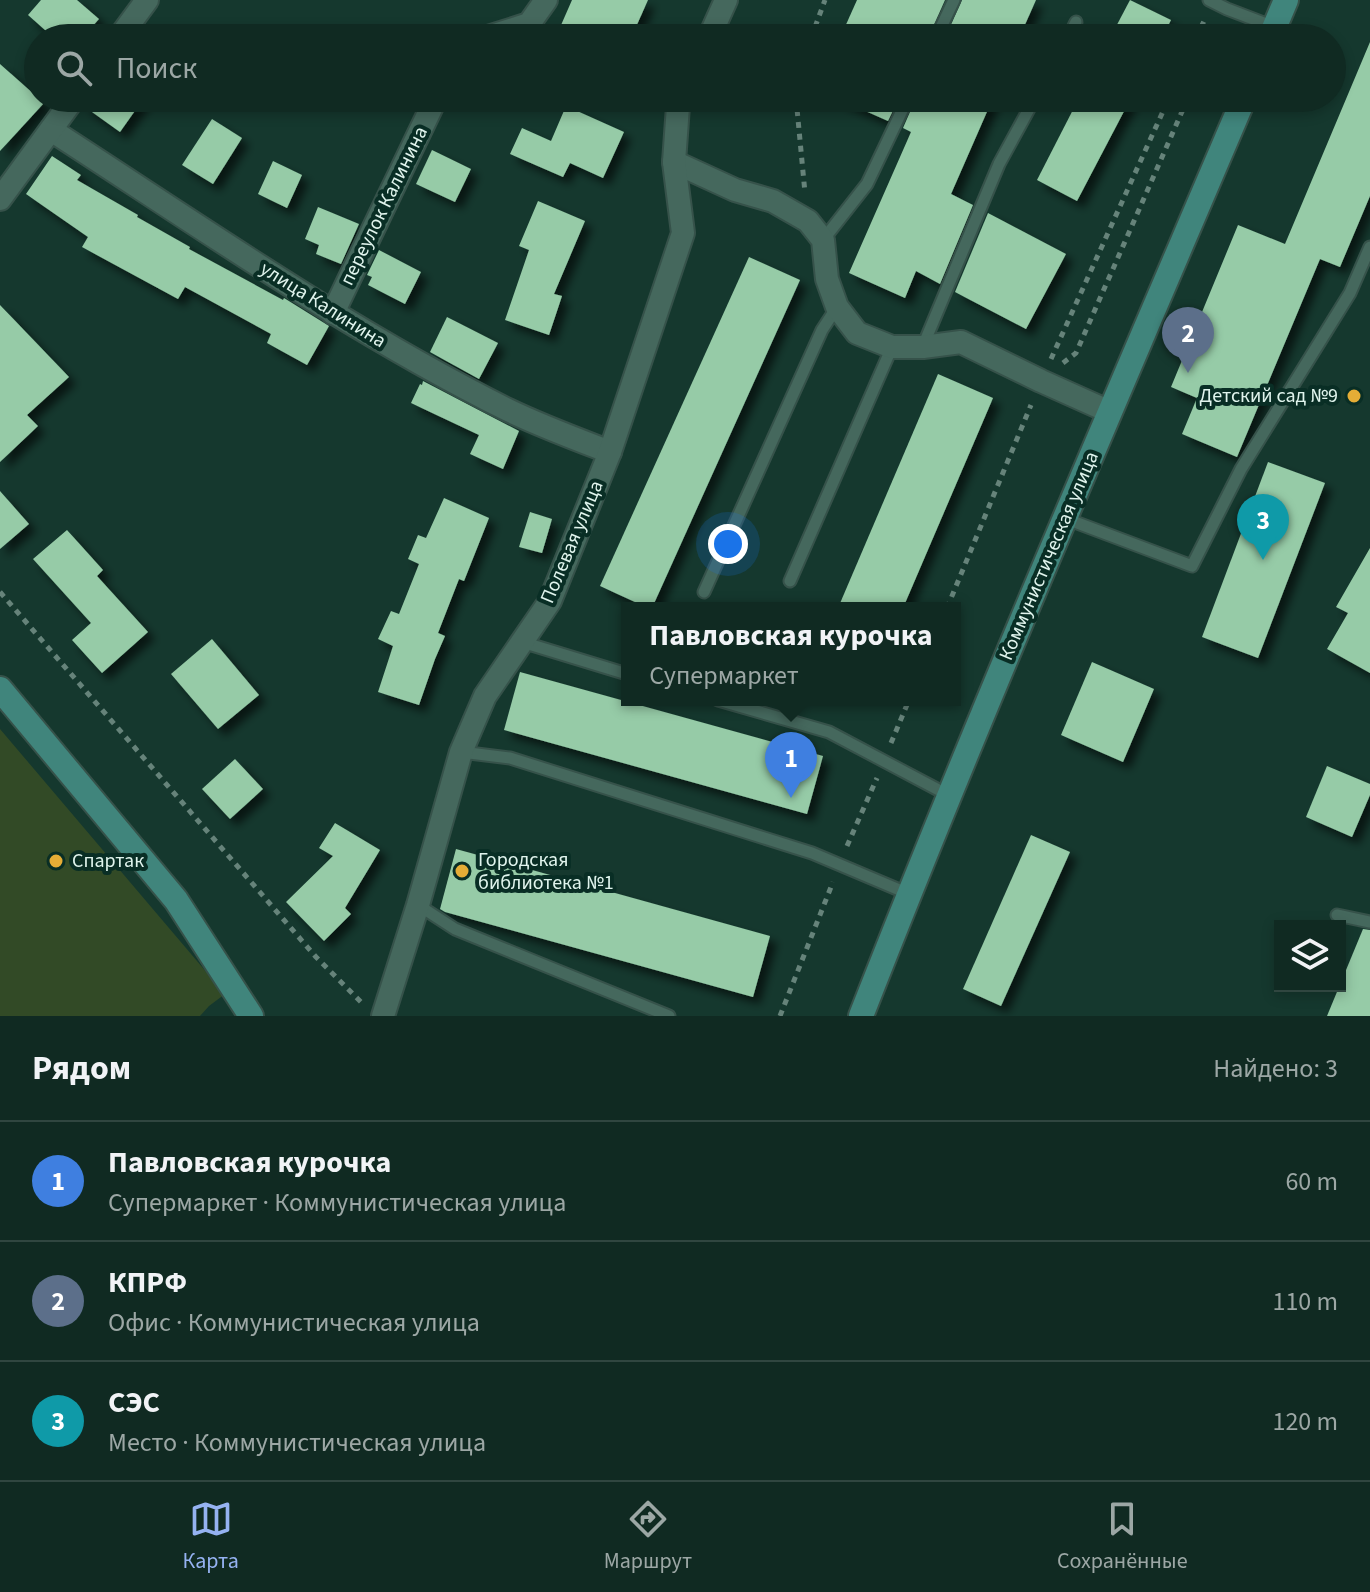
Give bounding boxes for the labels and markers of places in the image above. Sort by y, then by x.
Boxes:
pin: 2 [1162,307,1214,373]
place label: Детский сад №9 [1199,382,1338,410]
marker: Детский сад №9 [1345,387,1363,405]
pin: 3 [1237,494,1289,560]
pin: 1 [765,732,817,798]
place label: Городская библиотека №1 [478,846,614,897]
place label: Спартак [72,847,144,875]
marker: Спартак [47,852,65,870]
marker: Городская библиотека №1 [453,862,471,880]

